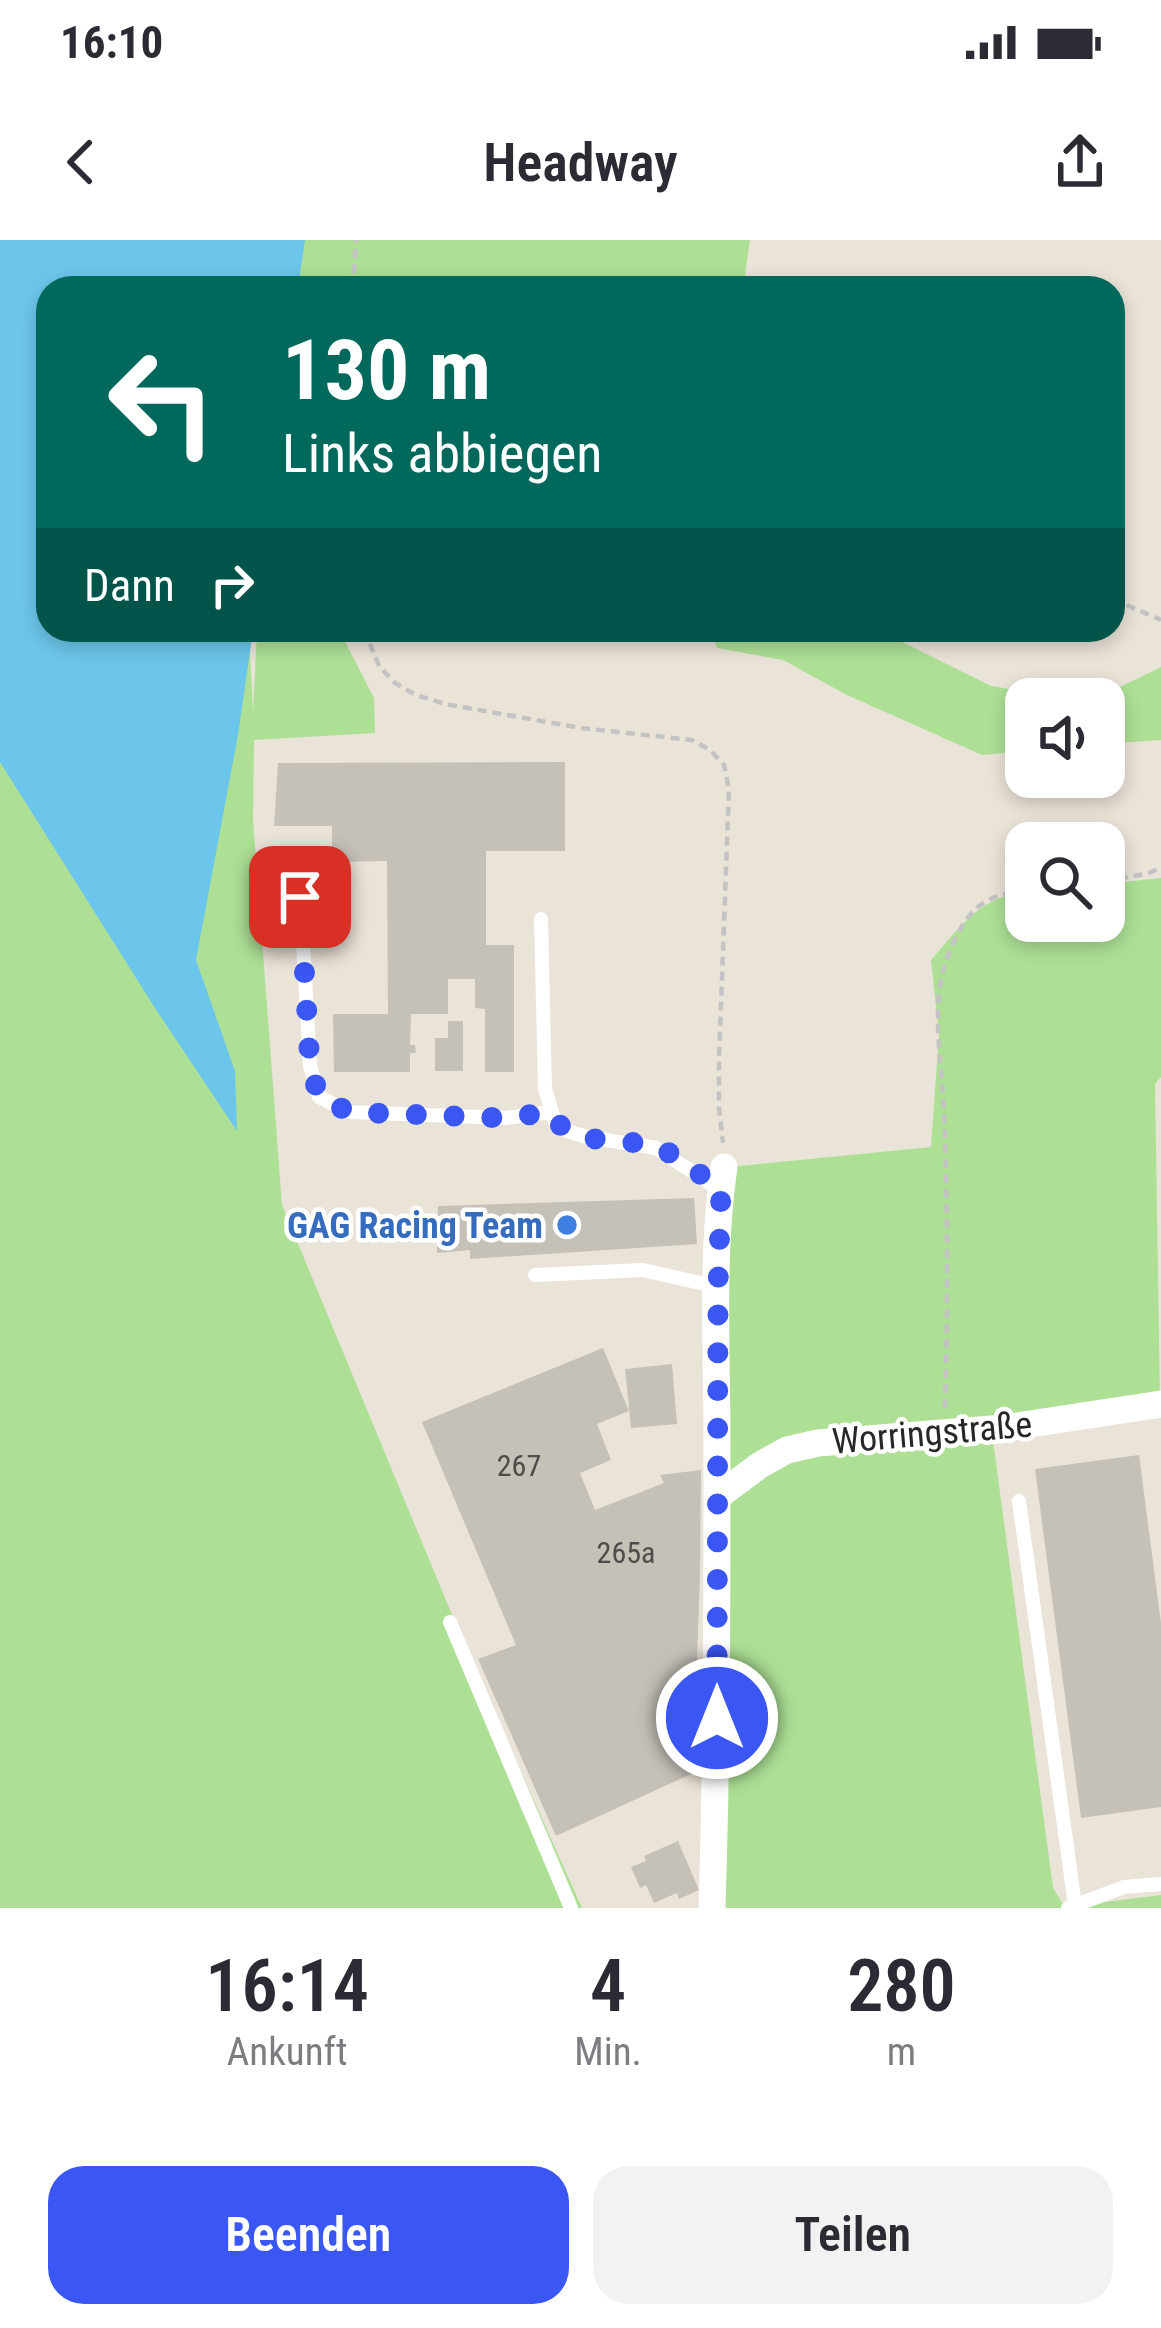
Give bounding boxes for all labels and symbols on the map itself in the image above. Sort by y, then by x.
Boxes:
pin [249,846,351,948]
place label: GAG Racing Team [287,1205,543,1247]
marker: GAG Racing Team [554,1212,580,1238]
street label: Worringstraße [830,1403,1034,1463]
house number: 267 [497,1448,541,1483]
house number: 265a [597,1535,655,1570]
position arrow [654,1655,780,1781]

